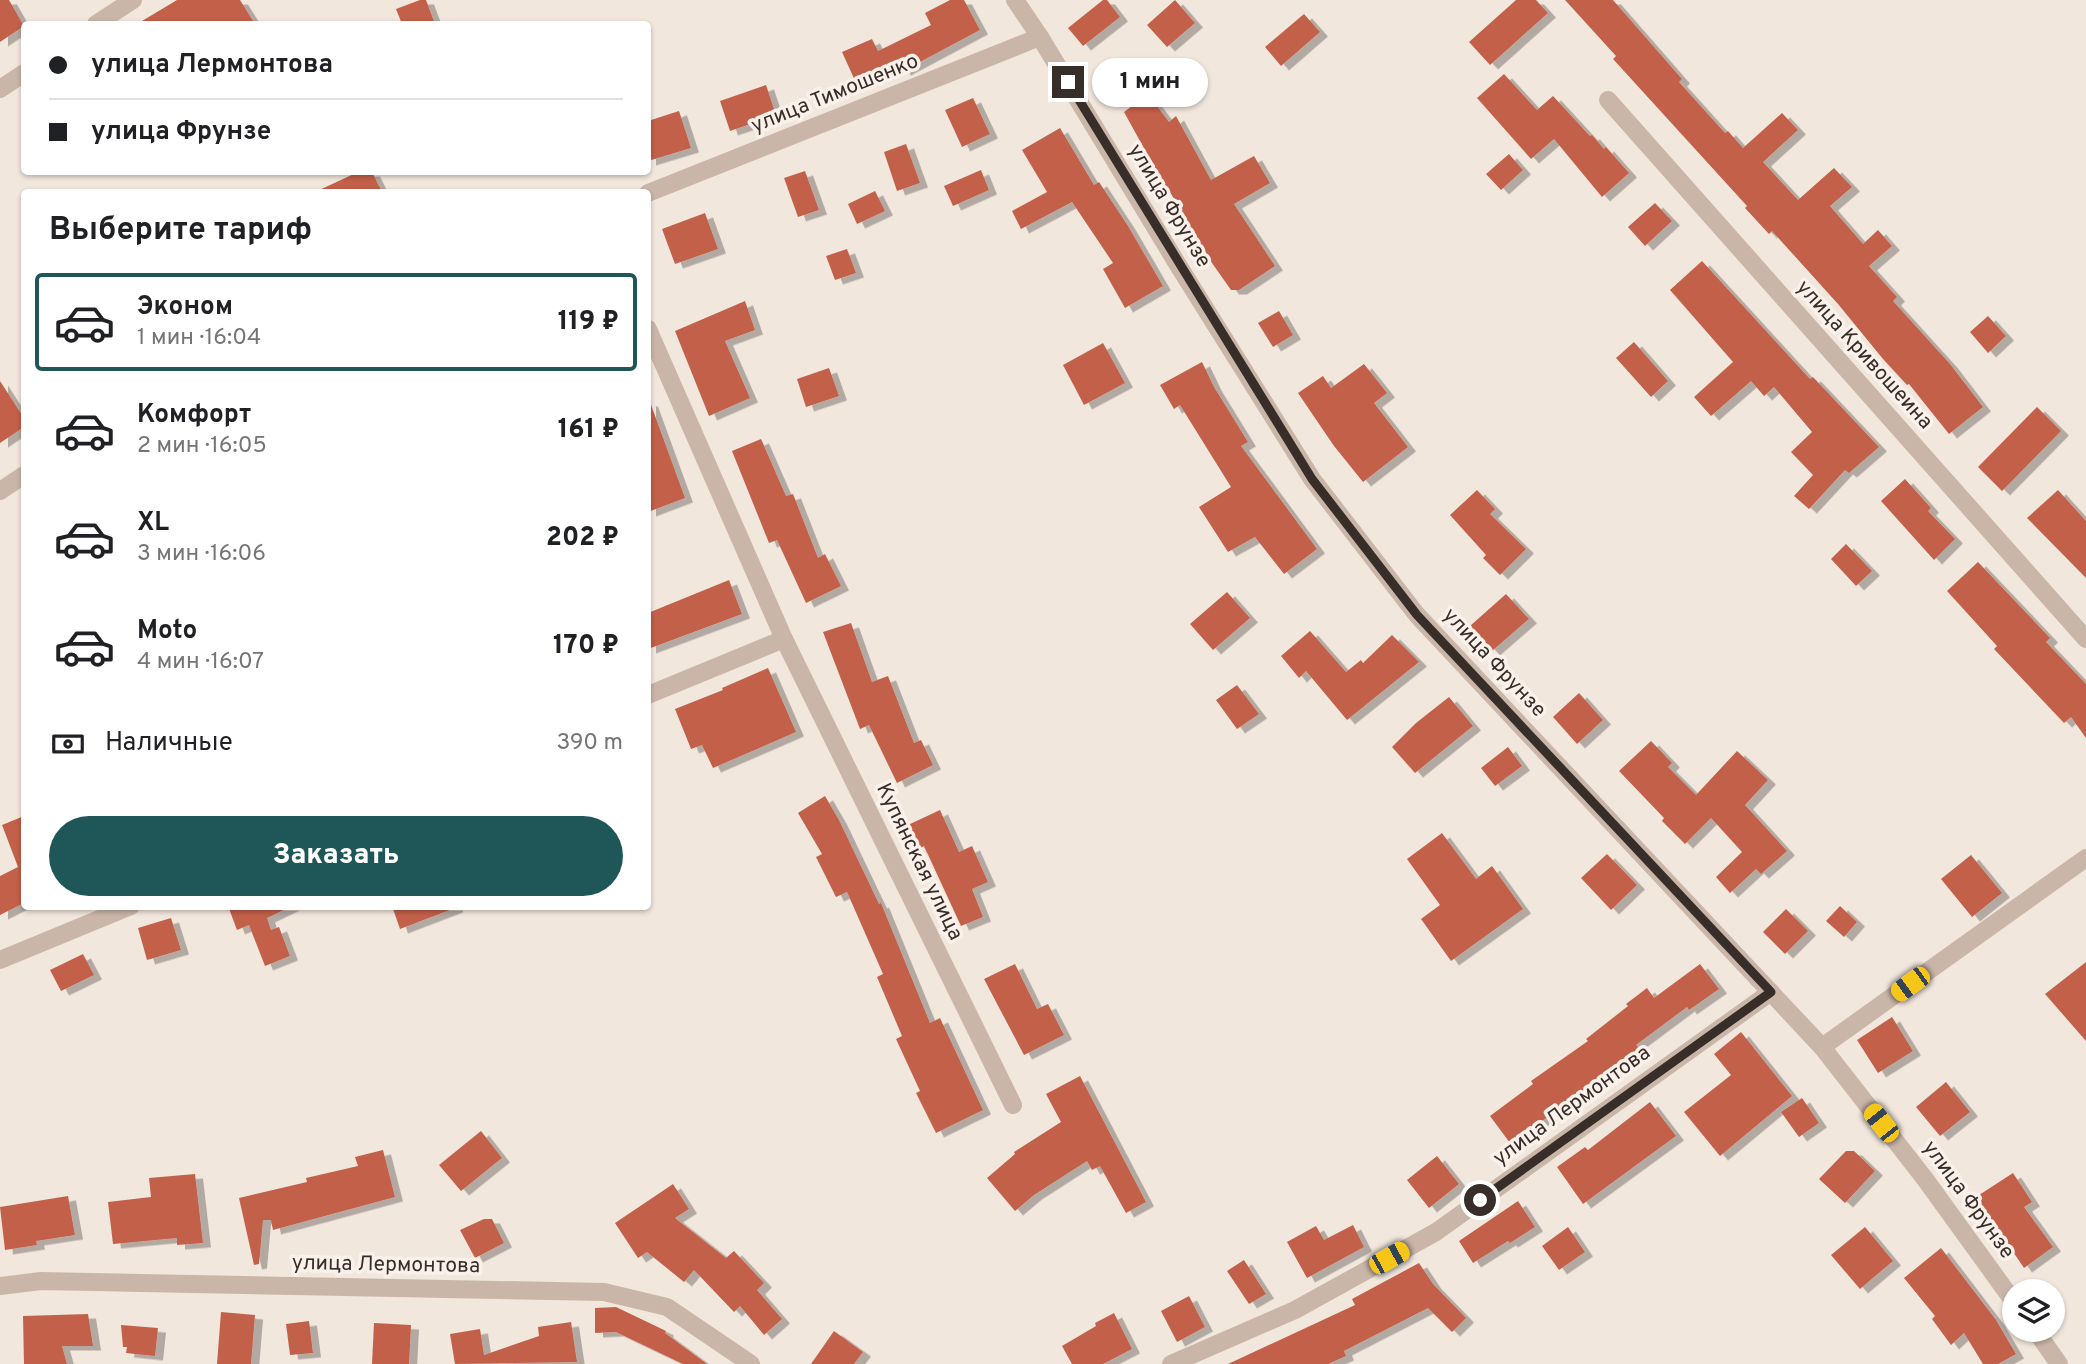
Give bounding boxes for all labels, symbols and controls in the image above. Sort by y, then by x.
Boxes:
street label: улица Тимошенко [747,48,923,140]
text: улица Лермонтова [91,49,333,82]
callout: 1 мин [1092,57,1208,106]
route end [1052,66,1084,98]
text: 1 мин [1120,68,1180,97]
text: улица Фрунзе [91,116,271,149]
street label: улица Фрунзе [1121,139,1217,273]
text: Выберите тариф [49,211,312,251]
street label: улица Кривошеина [1790,275,1938,435]
icon: car [53,291,116,354]
text: Эконом [137,291,233,324]
text: 119 ₽ [558,306,619,339]
text: 1 мин · 16:04 [137,324,261,353]
icon: car [53,399,116,462]
text: Комфорт [137,399,251,432]
text: 161 ₽ [558,414,619,447]
text: 2 мин · 16:05 [137,432,267,461]
icon: car [53,507,116,570]
text: XL [137,507,169,540]
text: 202 ₽ [546,522,619,555]
text: 3 мин · 16:06 [137,540,266,569]
street label: улица Фрунзе [1436,603,1552,723]
icon: car [53,615,116,678]
text: Moto [137,615,197,648]
text: 170 ₽ [553,630,619,663]
text: 4 мин · 16:07 [137,648,264,677]
icon: cash [49,725,87,763]
text: Наличные [105,727,233,760]
text: 390 m [556,729,623,758]
street label: Купянская улица [869,779,969,945]
button: Заказать [49,816,623,896]
car [1887,963,1934,1005]
street label: улица Лермонтова [1488,1040,1656,1172]
car [1860,1100,1903,1146]
street label: улица Фрунзе [1916,1135,2020,1265]
route start [1464,1184,1496,1216]
car [1366,1239,1413,1277]
street label: улица Лермонтова [292,1250,480,1280]
map controls [2002,1279,2065,1342]
button: layers [2002,1279,2065,1342]

